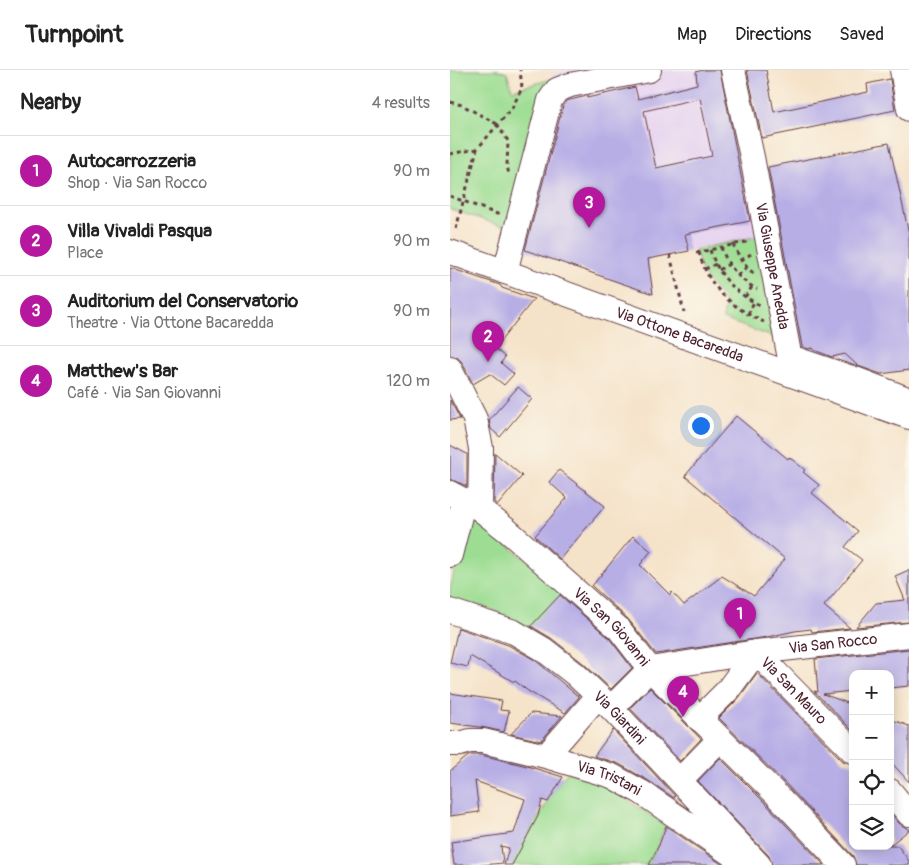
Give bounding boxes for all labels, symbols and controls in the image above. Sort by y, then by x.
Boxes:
text: Turnpoint [25,20,123,49]
text: Map [677,23,707,46]
text: Directions [735,23,811,46]
text: Saved [839,23,884,46]
text: Nearby [20,89,81,116]
text: 4 results [372,93,430,113]
text: Autocarrozzeria [67,149,196,173]
text: 1 [33,161,39,181]
text: 90 m [393,161,430,181]
text: Shop · Via San Rocco [67,173,207,193]
pin: 3 [573,187,605,228]
street label: Via Giuseppe Anedda [751,201,794,331]
text: Villa Vivaldi Pasqua [67,219,212,243]
text: 2 [32,231,40,251]
text: 90 m [393,231,430,251]
text: Place [67,243,103,263]
text: Auditorium del Conservatorio [67,289,298,313]
text: 3 [32,301,40,321]
text: 90 m [393,301,430,321]
street label: Via Ottone Bacaredda [613,303,746,366]
text: Theatre · Via Ottone Bacaredda [67,313,274,333]
pin: 2 [472,321,504,362]
text: Matthew's Bar [67,359,178,383]
text: 4 [31,371,41,391]
text: 120 m [386,371,430,391]
text: Café · Via San Giovanni [67,383,221,403]
your location [688,413,714,439]
street label: Via San Giovanni [569,583,654,670]
pin: 1 [724,598,756,639]
street label: Via San Rocco [788,629,878,658]
street label: Via San Mauro [757,653,831,728]
map controls [849,670,894,850]
button: + [849,670,894,715]
pin: 4 [667,676,699,717]
street label: Via Giardini [589,687,650,749]
button: − [849,715,894,760]
street label: Via Tristani [574,756,645,800]
button: locate [849,760,894,805]
button: layers [849,805,894,850]

